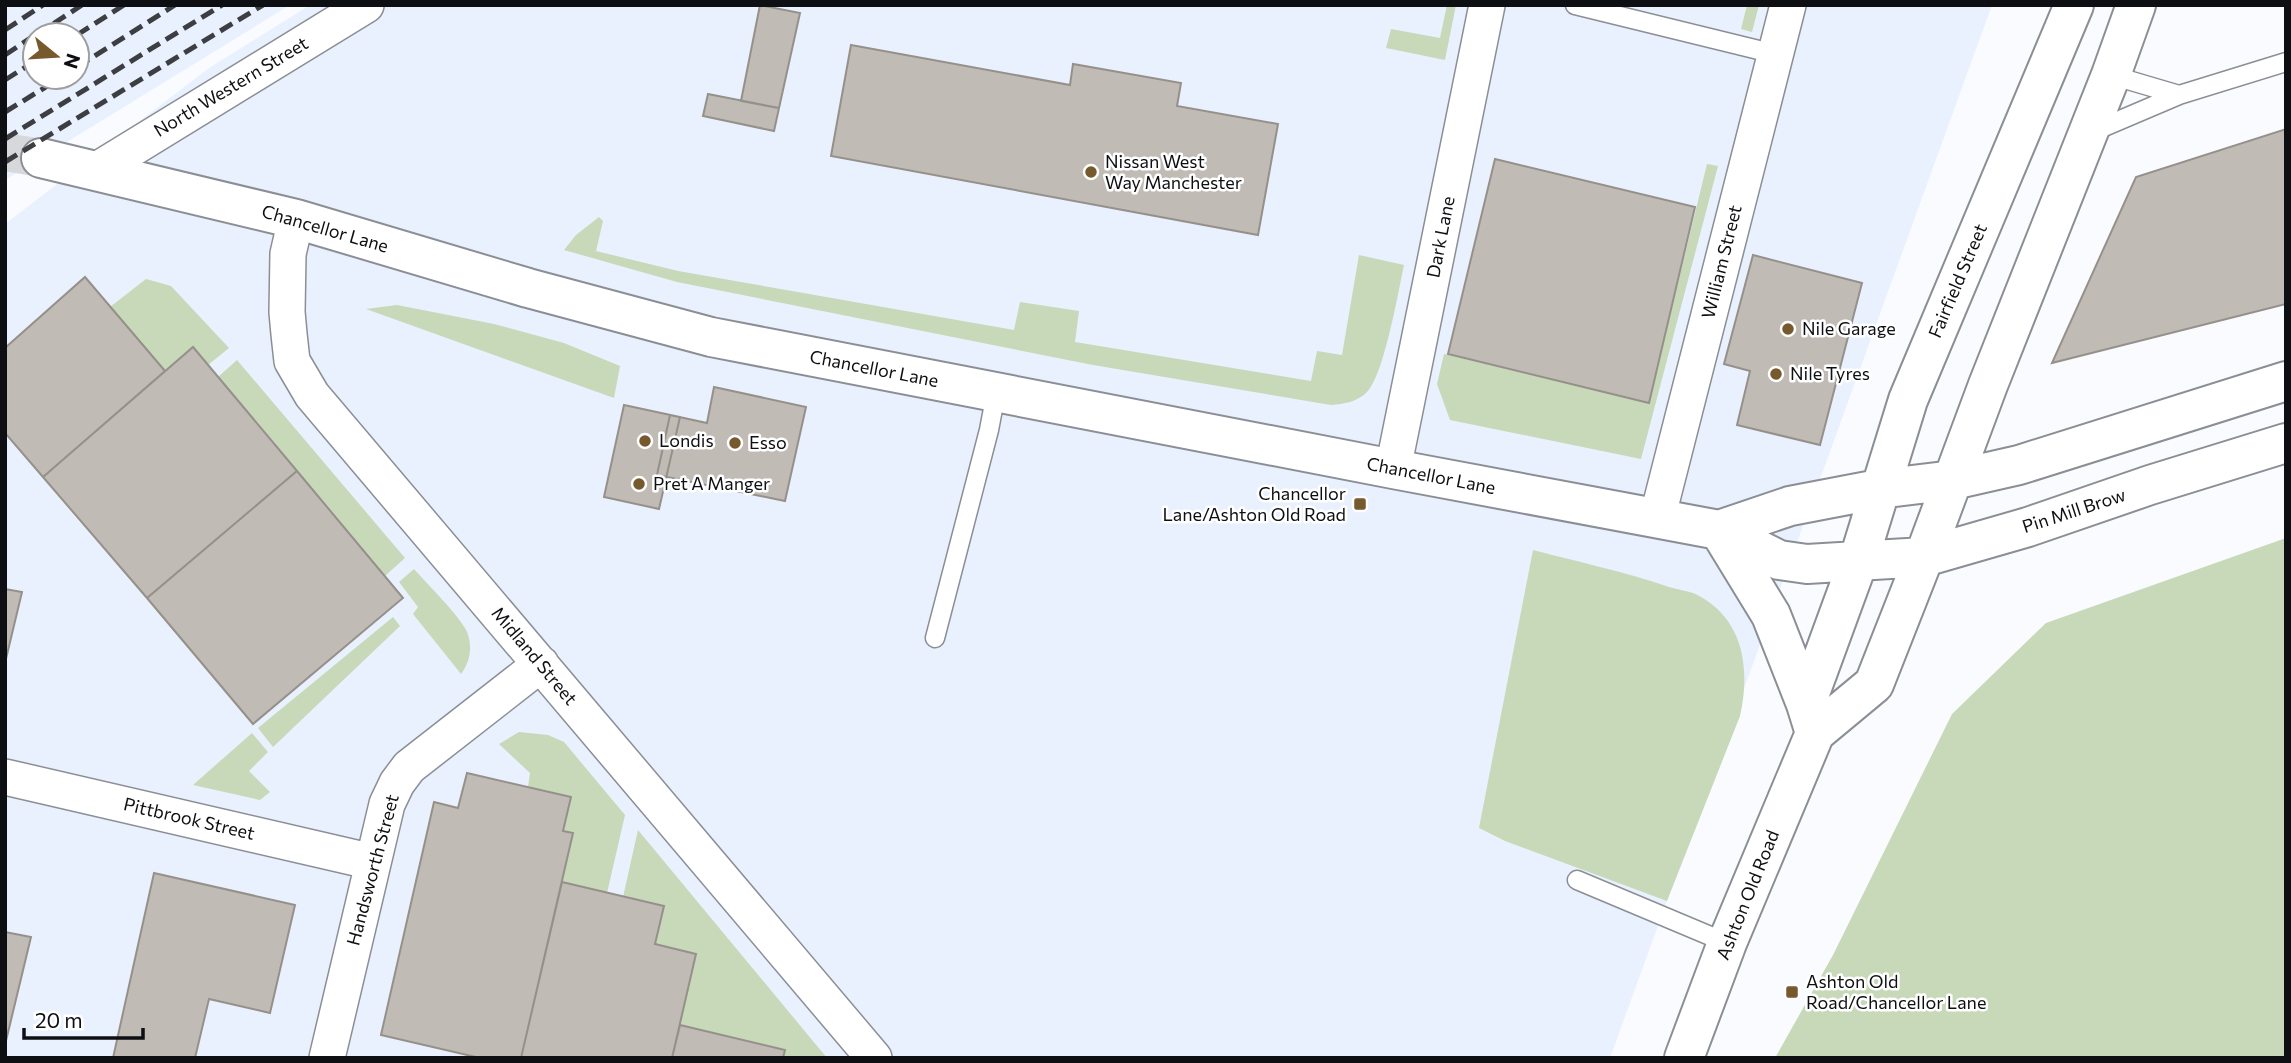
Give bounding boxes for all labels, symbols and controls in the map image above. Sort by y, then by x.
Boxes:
north arrow [21,21,91,91]
street label: North Western Street [149,31,312,141]
text: N [60,51,86,72]
place label: Nissan West Way Manchester [1105,150,1242,193]
marker: Nissan West Way Manchester [1083,164,1099,180]
street label: Dark Lane [1421,194,1459,279]
street label: Chancellor Lane [259,199,391,257]
street label: William Street [1696,203,1746,321]
street label: Fairfield Street [1923,220,1991,341]
place label: Nile Garage [1802,317,1896,339]
marker: Nile Garage [1780,321,1796,337]
street label: Chancellor Lane [808,345,941,391]
place label: Nile Tyres [1790,362,1870,384]
marker: Nile Tyres [1768,366,1784,382]
place label: Londis [659,429,714,451]
place label: Esso [749,431,787,453]
marker: Londis [637,433,653,449]
marker: Esso [727,435,743,451]
street label: Chancellor Lane [1365,452,1498,498]
place label: Pret A Manger [653,472,770,494]
marker: Pret A Manger [631,476,647,492]
place label: Chancellor Lane/Ashton Old Road [1163,482,1346,525]
street label: Pin Mill Brow [2019,483,2128,537]
marker: Chancellor Lane/Ashton Old Road [1352,496,1368,512]
street label: Midland Street [487,602,582,709]
street label: Pittbrook Street [122,792,257,844]
street label: Handsworth Street [341,792,403,948]
street label: Ashton Old Road [1711,827,1783,963]
place label: Ashton Old Road/Chancellor Lane [1806,970,1986,1013]
marker: Ashton Old Road/Chancellor Lane [1784,984,1800,1000]
scale bar [24,996,144,1040]
text: 20 m [35,1007,83,1032]

